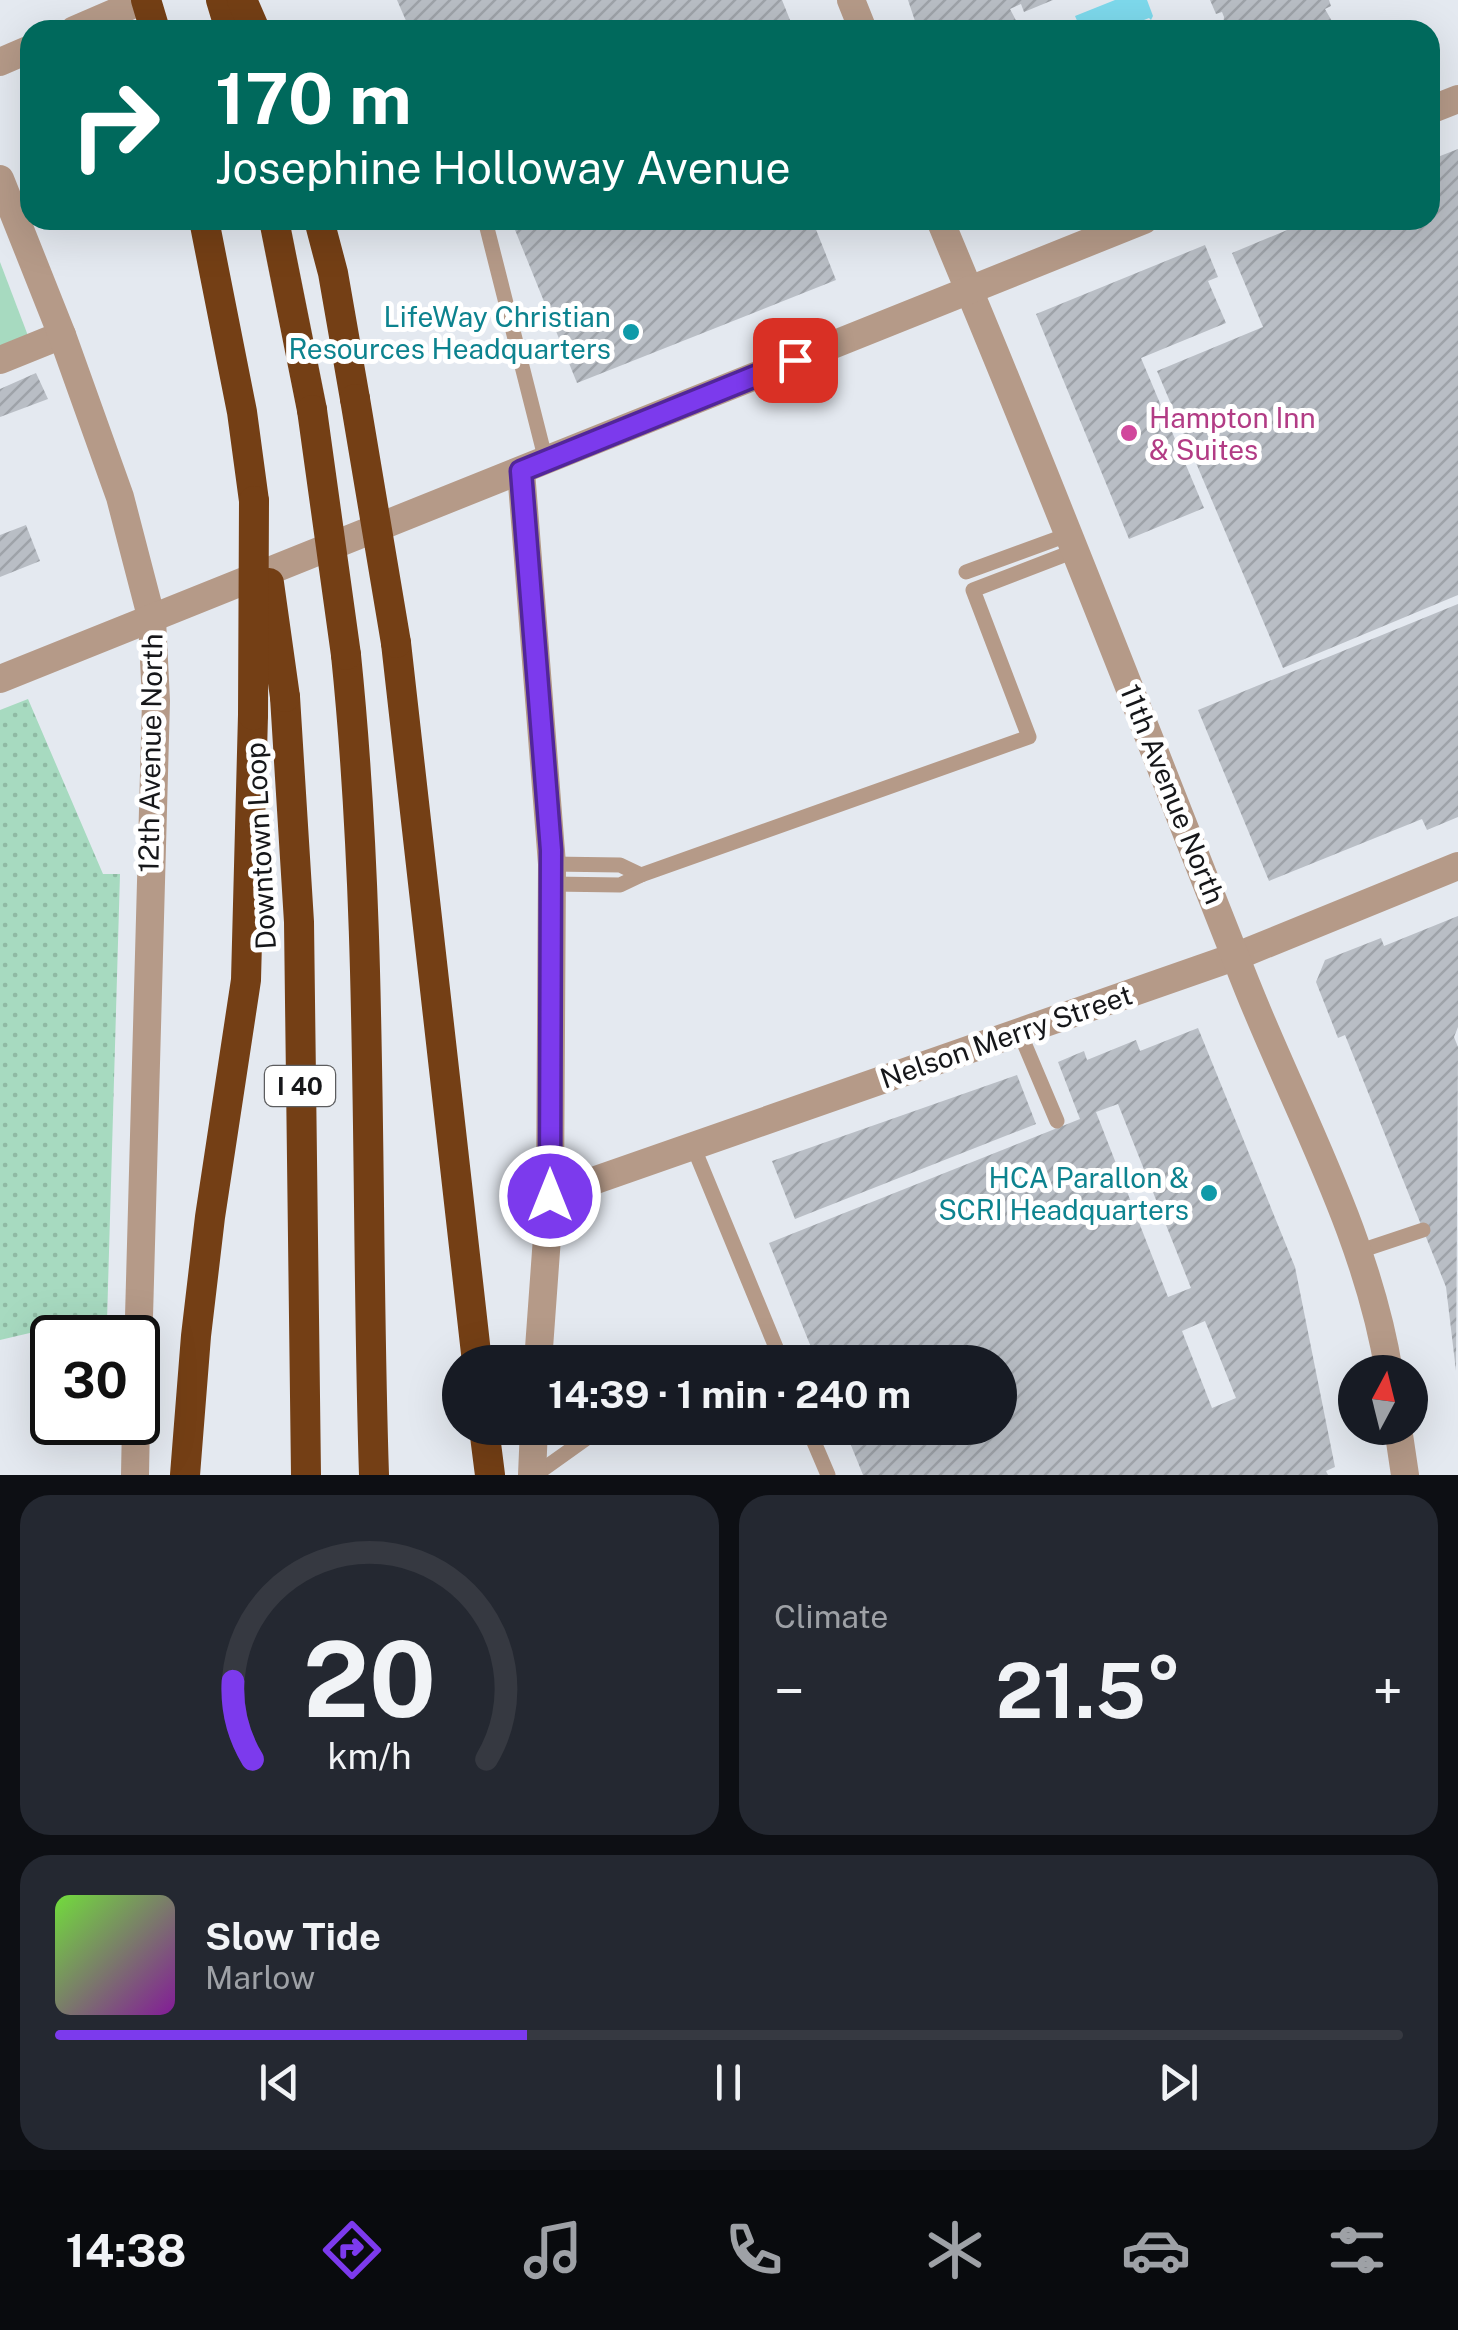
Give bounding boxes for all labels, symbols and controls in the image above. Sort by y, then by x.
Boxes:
text: 170 m [215,57,412,140]
icon: right [50,60,180,190]
text: Josephine Holloway Avenue [215,141,791,194]
place label: LifeWay Christian Resources Headquarters [288,300,611,365]
pin [753,318,838,403]
marker: LifeWay Christian Resources Headquarters [620,321,642,343]
icon: arrive [768,333,823,388]
place label: Hampton Inn & Suites [1149,401,1316,466]
marker: Hampton Inn & Suites [1118,422,1140,444]
street label: 12th Avenue North [131,633,169,873]
street label: 11th Avenue North [1114,679,1232,909]
street label: Downtown Loop [238,742,282,950]
street label: Nelson Merry Street [876,977,1136,1095]
road number: I 40 [265,1066,335,1106]
position arrow [498,1144,602,1248]
place label: HCA Parallon & SCRI Headquarters [938,1161,1189,1226]
marker: HCA Parallon & SCRI Headquarters [1198,1182,1220,1204]
speed limit sign: 30 [30,1315,160,1445]
north arrow [1338,1355,1428,1445]
map controls [1338,1355,1428,1445]
text: 14:39 · 1 min · 240 m [548,1372,911,1417]
text: Climate [774,1598,888,1635]
text: 20 [303,1618,436,1740]
text: 21.5° [995,1647,1182,1735]
text: − [774,1659,805,1723]
text: + [1373,1659,1403,1723]
text: km/h [327,1735,412,1777]
text: Slow Tide [205,1914,381,1959]
text: Marlow [205,1959,315,1996]
icon: previous [252,2055,307,2110]
icon: pause [701,2055,756,2110]
icon: next [1151,2055,1206,2110]
icon: directions [317,2215,387,2285]
icon: music [518,2215,588,2285]
icon: phone [719,2215,789,2285]
icon: climate [920,2215,990,2285]
icon: car [1121,2215,1191,2285]
icon: filters [1322,2215,1392,2285]
text: 14:38 [66,2224,186,2277]

